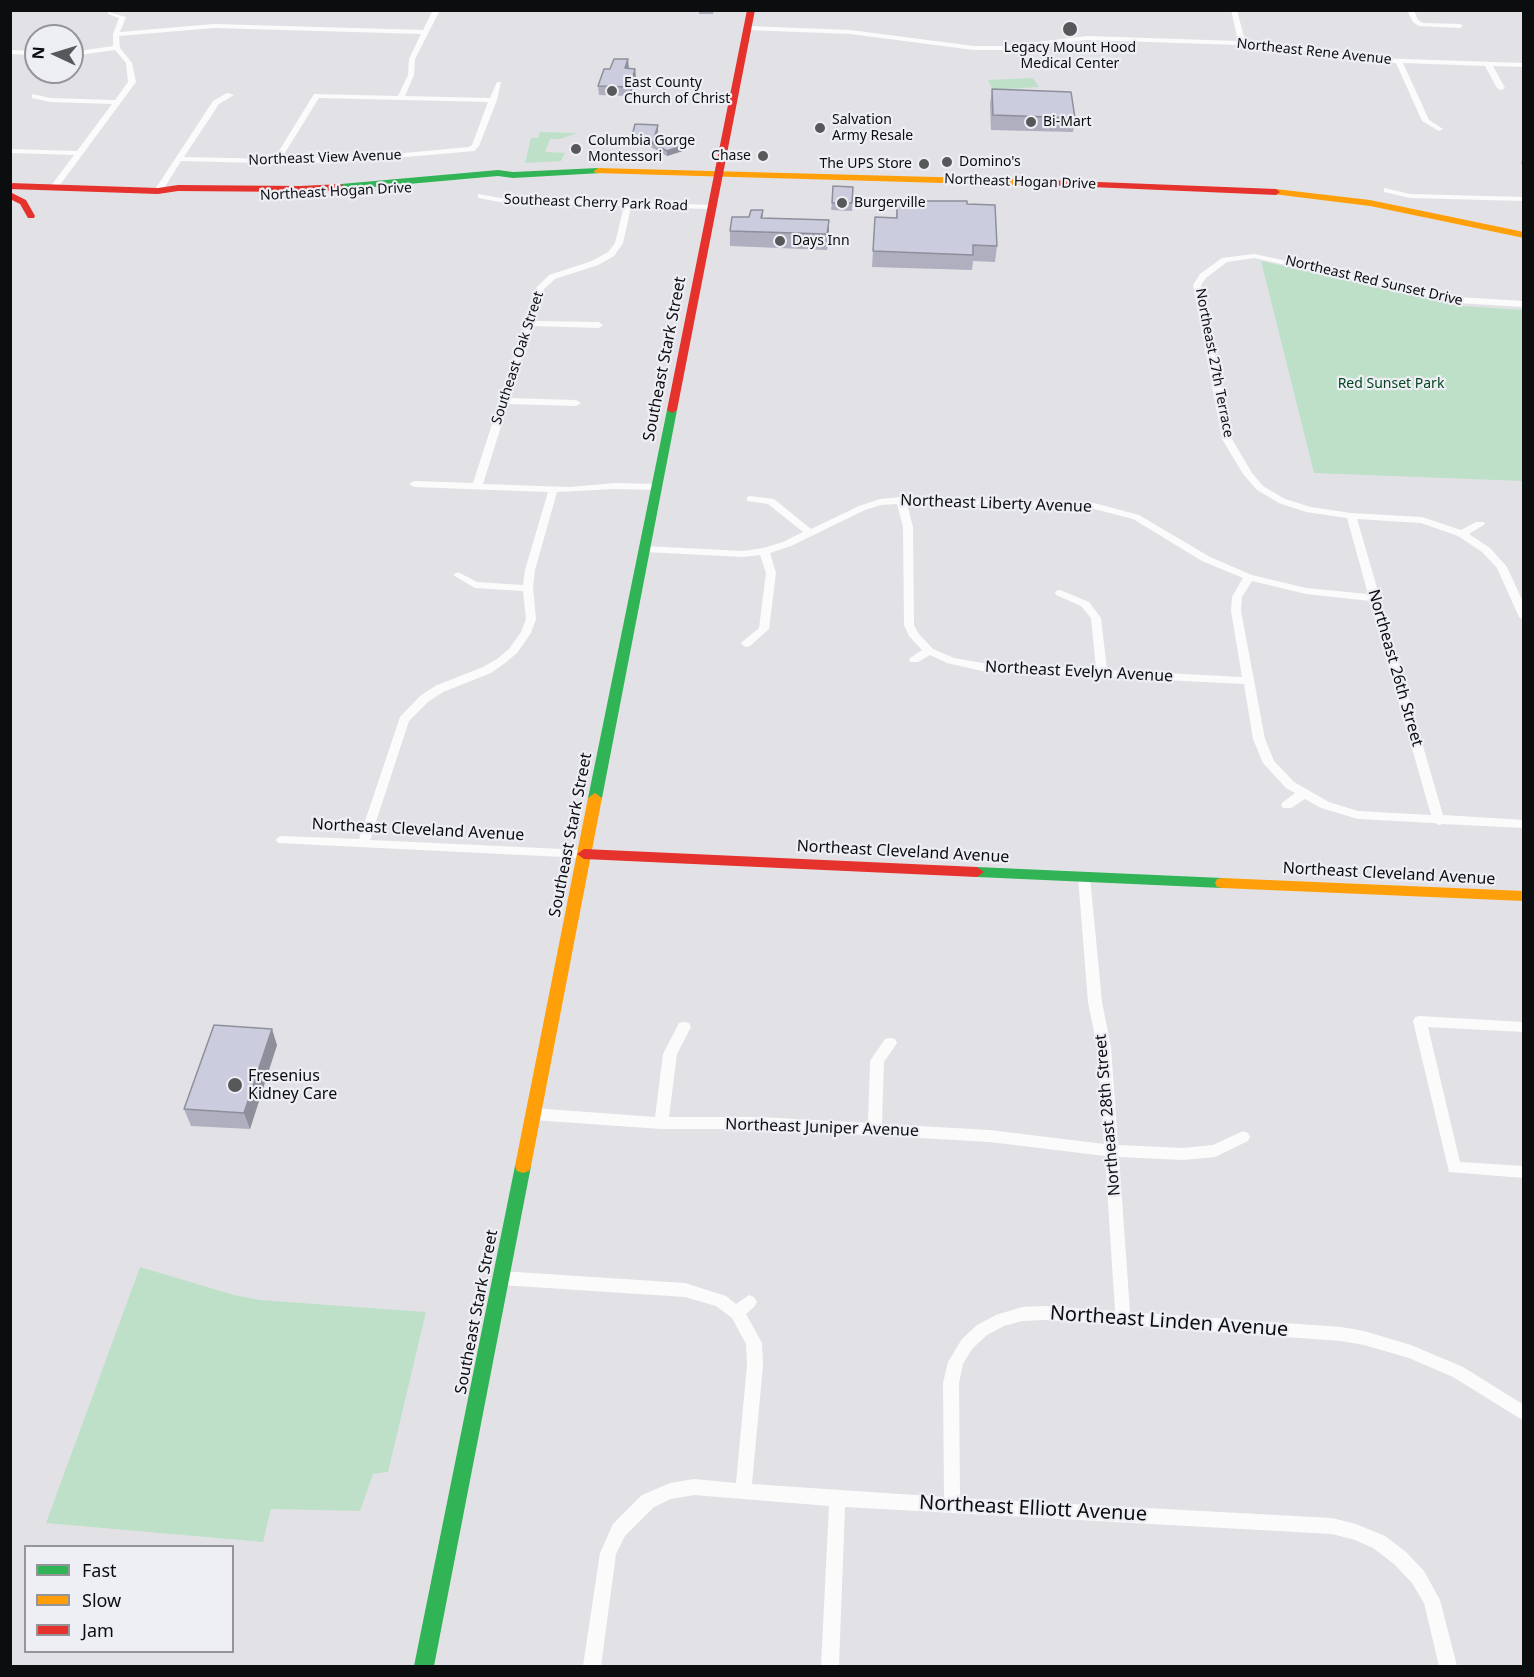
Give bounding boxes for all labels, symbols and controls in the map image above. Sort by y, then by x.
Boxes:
marker: Legacy Mount Hood Medical Center [1061,20,1079,38]
north arrow [24,24,84,84]
street label: Northeast Rene Avenue [1236,36,1392,68]
place label: Legacy Mount Hood Medical Center [1004,40,1136,72]
text: N [27,46,49,60]
place label: East County Church of Christ [624,75,730,108]
marker: East County Church of Christ [605,84,619,98]
place label: Salvation Army Resale [832,112,913,144]
place label: Bi-Mart [1043,114,1092,130]
marker: Bi-Mart [1024,115,1038,129]
marker: Salvation Army Resale [813,121,827,135]
place label: Columbia Gorge Montessori [588,133,695,166]
marker: Columbia Gorge Montessori [569,142,583,156]
street label: Northeast View Avenue [248,147,402,169]
place label: Chase [711,148,751,164]
marker: Chase [756,149,770,163]
place label: Domino's [959,154,1021,170]
marker: Domino's [940,155,954,169]
place label: The UPS Store [819,156,912,172]
marker: The UPS Store [917,157,931,171]
street label: Northeast Hogan Drive [944,171,1096,193]
street label: Northeast Hogan Drive [260,180,412,204]
street label: Southeast Cherry Park Road [504,191,688,215]
place label: Burgerville [854,195,926,211]
marker: Burgerville [835,196,849,210]
place label: Days Inn [792,233,850,249]
marker: Days Inn [773,234,787,248]
street label: Northeast Red Sunset Drive [1284,252,1464,310]
street label: Southeast Stark Street [640,275,690,443]
street label: Northeast 27th Terrace [1191,287,1237,439]
street label: Southeast Oak Street [489,289,547,427]
park label: Red Sunset Park [1338,376,1444,392]
street label: Northeast Liberty Avenue [900,491,1092,517]
street label: Northeast 26th Street [1363,587,1427,749]
street label: Northeast Evelyn Avenue [984,657,1174,687]
street label: Southeast Stark Street [546,751,596,919]
street label: Northeast Cleveland Avenue [311,815,525,845]
street label: Northeast Cleveland Avenue [796,837,1010,867]
street label: Northeast Cleveland Avenue [1282,859,1496,889]
street label: Northeast 28th Street [1091,1033,1125,1197]
place label: Fresenius Kidney Care [248,1066,337,1104]
marker: Fresenius Kidney Care [226,1076,244,1094]
street label: Northeast Juniper Avenue [725,1115,919,1141]
street label: Southeast Stark Street [452,1228,502,1396]
street label: Northeast Linden Avenue [1049,1302,1289,1342]
street label: Northeast Elliott Avenue [918,1491,1148,1527]
legend [24,1545,234,1653]
text: Fast [82,1558,117,1582]
text: Slow [82,1588,121,1612]
text: Jam [82,1618,114,1642]

